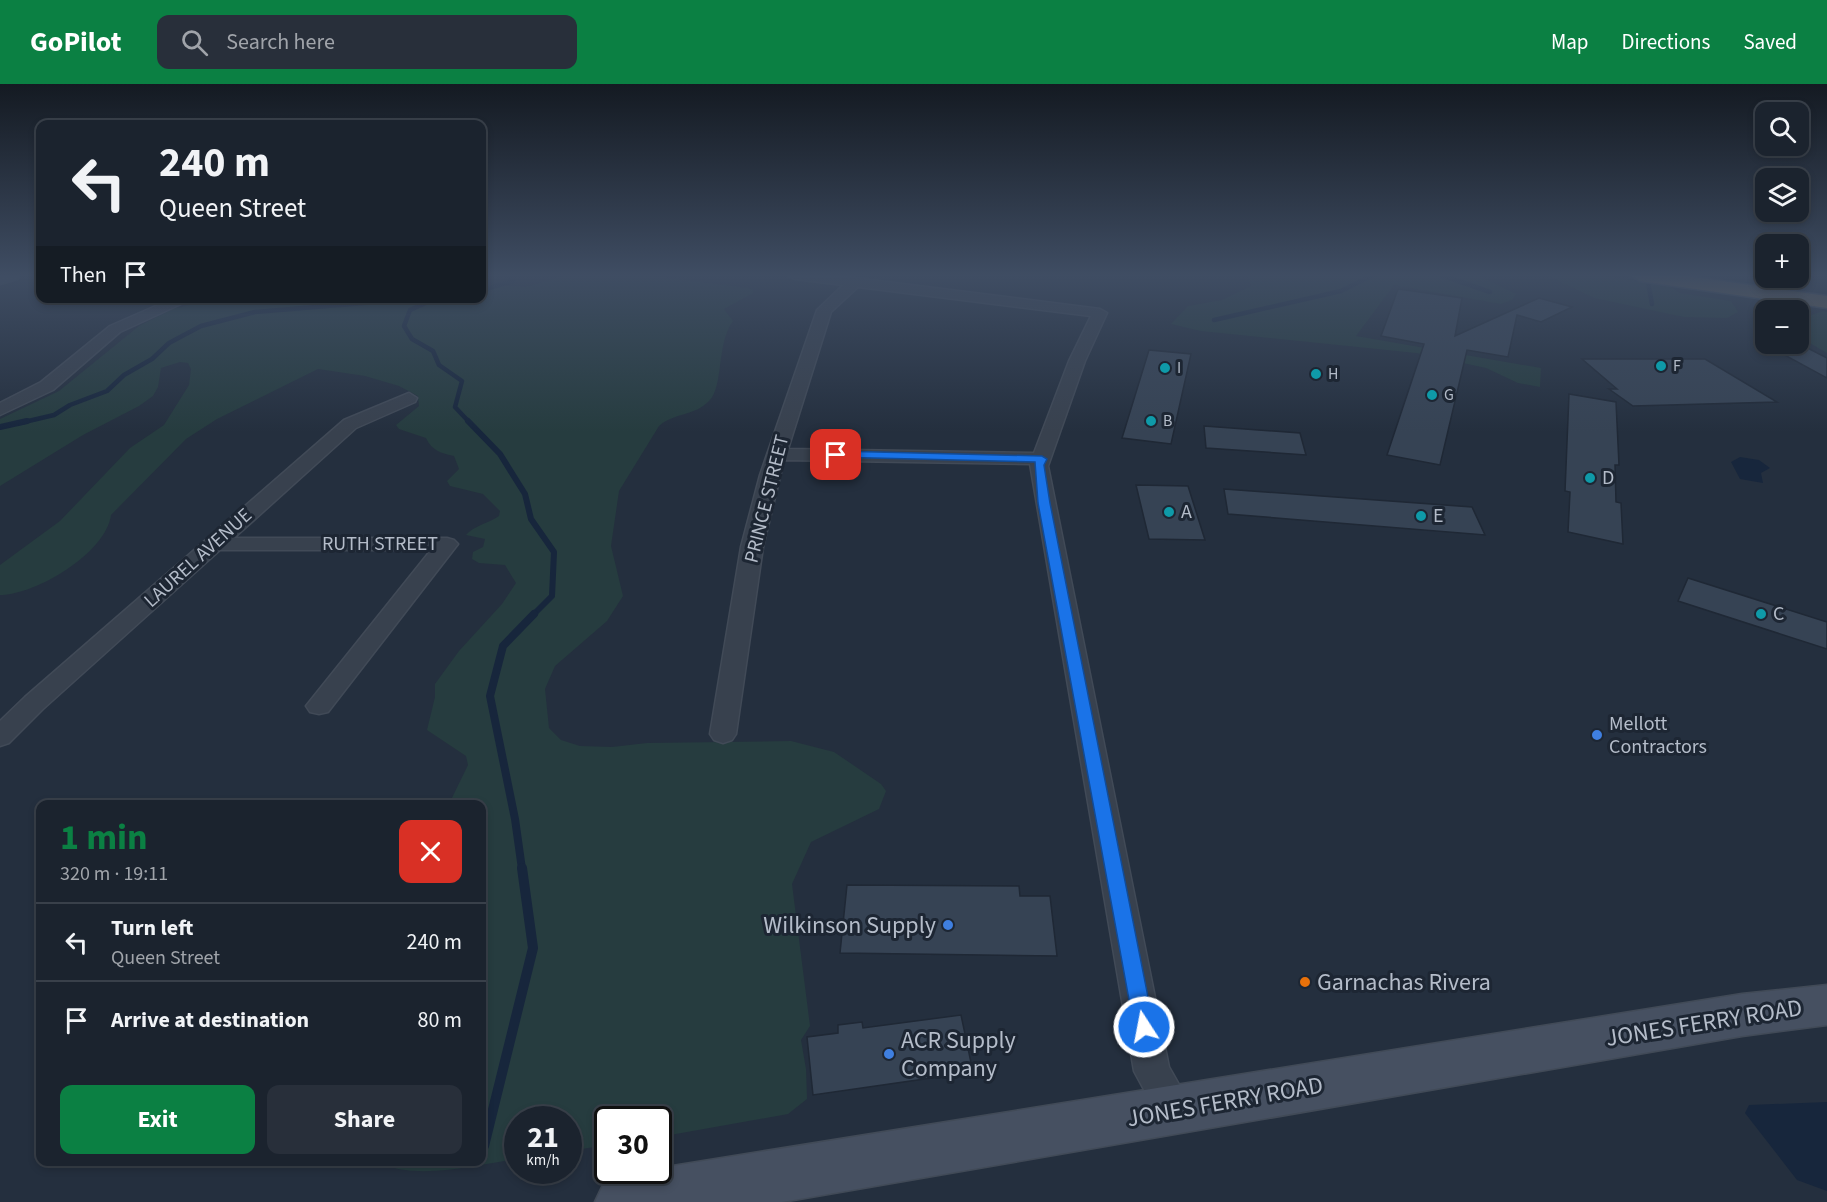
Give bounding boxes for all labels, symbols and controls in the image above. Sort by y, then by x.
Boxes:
search box [157,15,577,69]
text: GoPilot [30,22,121,62]
icon: search [178,26,211,59]
text: Search here [226,26,335,58]
text: Map [1551,27,1589,57]
text: Directions [1622,27,1710,57]
text: Saved [1743,27,1797,57]
map controls [1755,102,1809,354]
button: search [1755,102,1809,156]
text: 240 m [159,133,270,193]
icon: left [60,144,138,222]
button: layers [1755,168,1809,222]
text: Queen Street [159,189,306,228]
button: + [1755,234,1809,288]
icon: arrive [119,258,152,291]
text: Then [60,259,107,291]
button: − [1755,300,1809,354]
place label: F [1673,355,1681,377]
place label: I [1177,357,1181,379]
marker: F [1654,359,1668,373]
marker: I [1158,361,1172,375]
place label: H [1328,363,1338,385]
marker: H [1309,367,1323,381]
place label: G [1444,384,1454,406]
marker: G [1425,388,1439,402]
place label: B [1163,410,1172,432]
marker: B [1144,414,1158,428]
pin [810,429,861,480]
street label: PRINCE STREET [738,432,797,566]
icon: arrive [819,438,852,471]
place label: D [1602,464,1614,492]
marker: D [1583,471,1597,485]
place label: A [1181,498,1192,526]
street label: LAUREL AVENUE [138,502,258,614]
place label: E [1433,502,1444,530]
marker: A [1162,505,1176,519]
marker: E [1414,509,1428,523]
street label: RUTH STREET [322,530,438,558]
place label: C [1773,600,1784,628]
marker: C [1754,607,1768,621]
place label: Mellott Contractors [1609,710,1707,761]
marker: Mellott Contractors [1590,728,1604,742]
text: 1 min [60,812,148,863]
button: close [399,820,462,883]
text: 320 m · 19:11 [60,860,168,888]
place label: Wilkinson Supply [763,908,936,943]
text: Turn left [111,912,193,944]
marker: Wilkinson Supply [941,918,955,932]
icon: left [60,926,93,959]
text: 240 m [407,926,462,958]
text: Queen Street [111,944,220,972]
place label: Garnachas Rivera [1317,965,1491,1000]
marker: Garnachas Rivera [1298,975,1312,989]
street label: JONES FERRY ROAD [1603,990,1805,1056]
position arrow [1112,995,1176,1059]
icon: arrive [60,1004,93,1037]
text: Arrive at destination [111,1004,309,1036]
text: 80 m [417,1004,462,1036]
place label: ACR Supply Company [901,1023,1016,1086]
marker: ACR Supply Company [882,1047,896,1061]
street label: JONES FERRY ROAD [1124,1068,1326,1136]
button: Exit [60,1085,255,1154]
button: Share [267,1085,462,1154]
speed limit sign: 30 [594,1106,672,1184]
text: 21 [527,1116,559,1159]
text: km/h [526,1150,560,1171]

